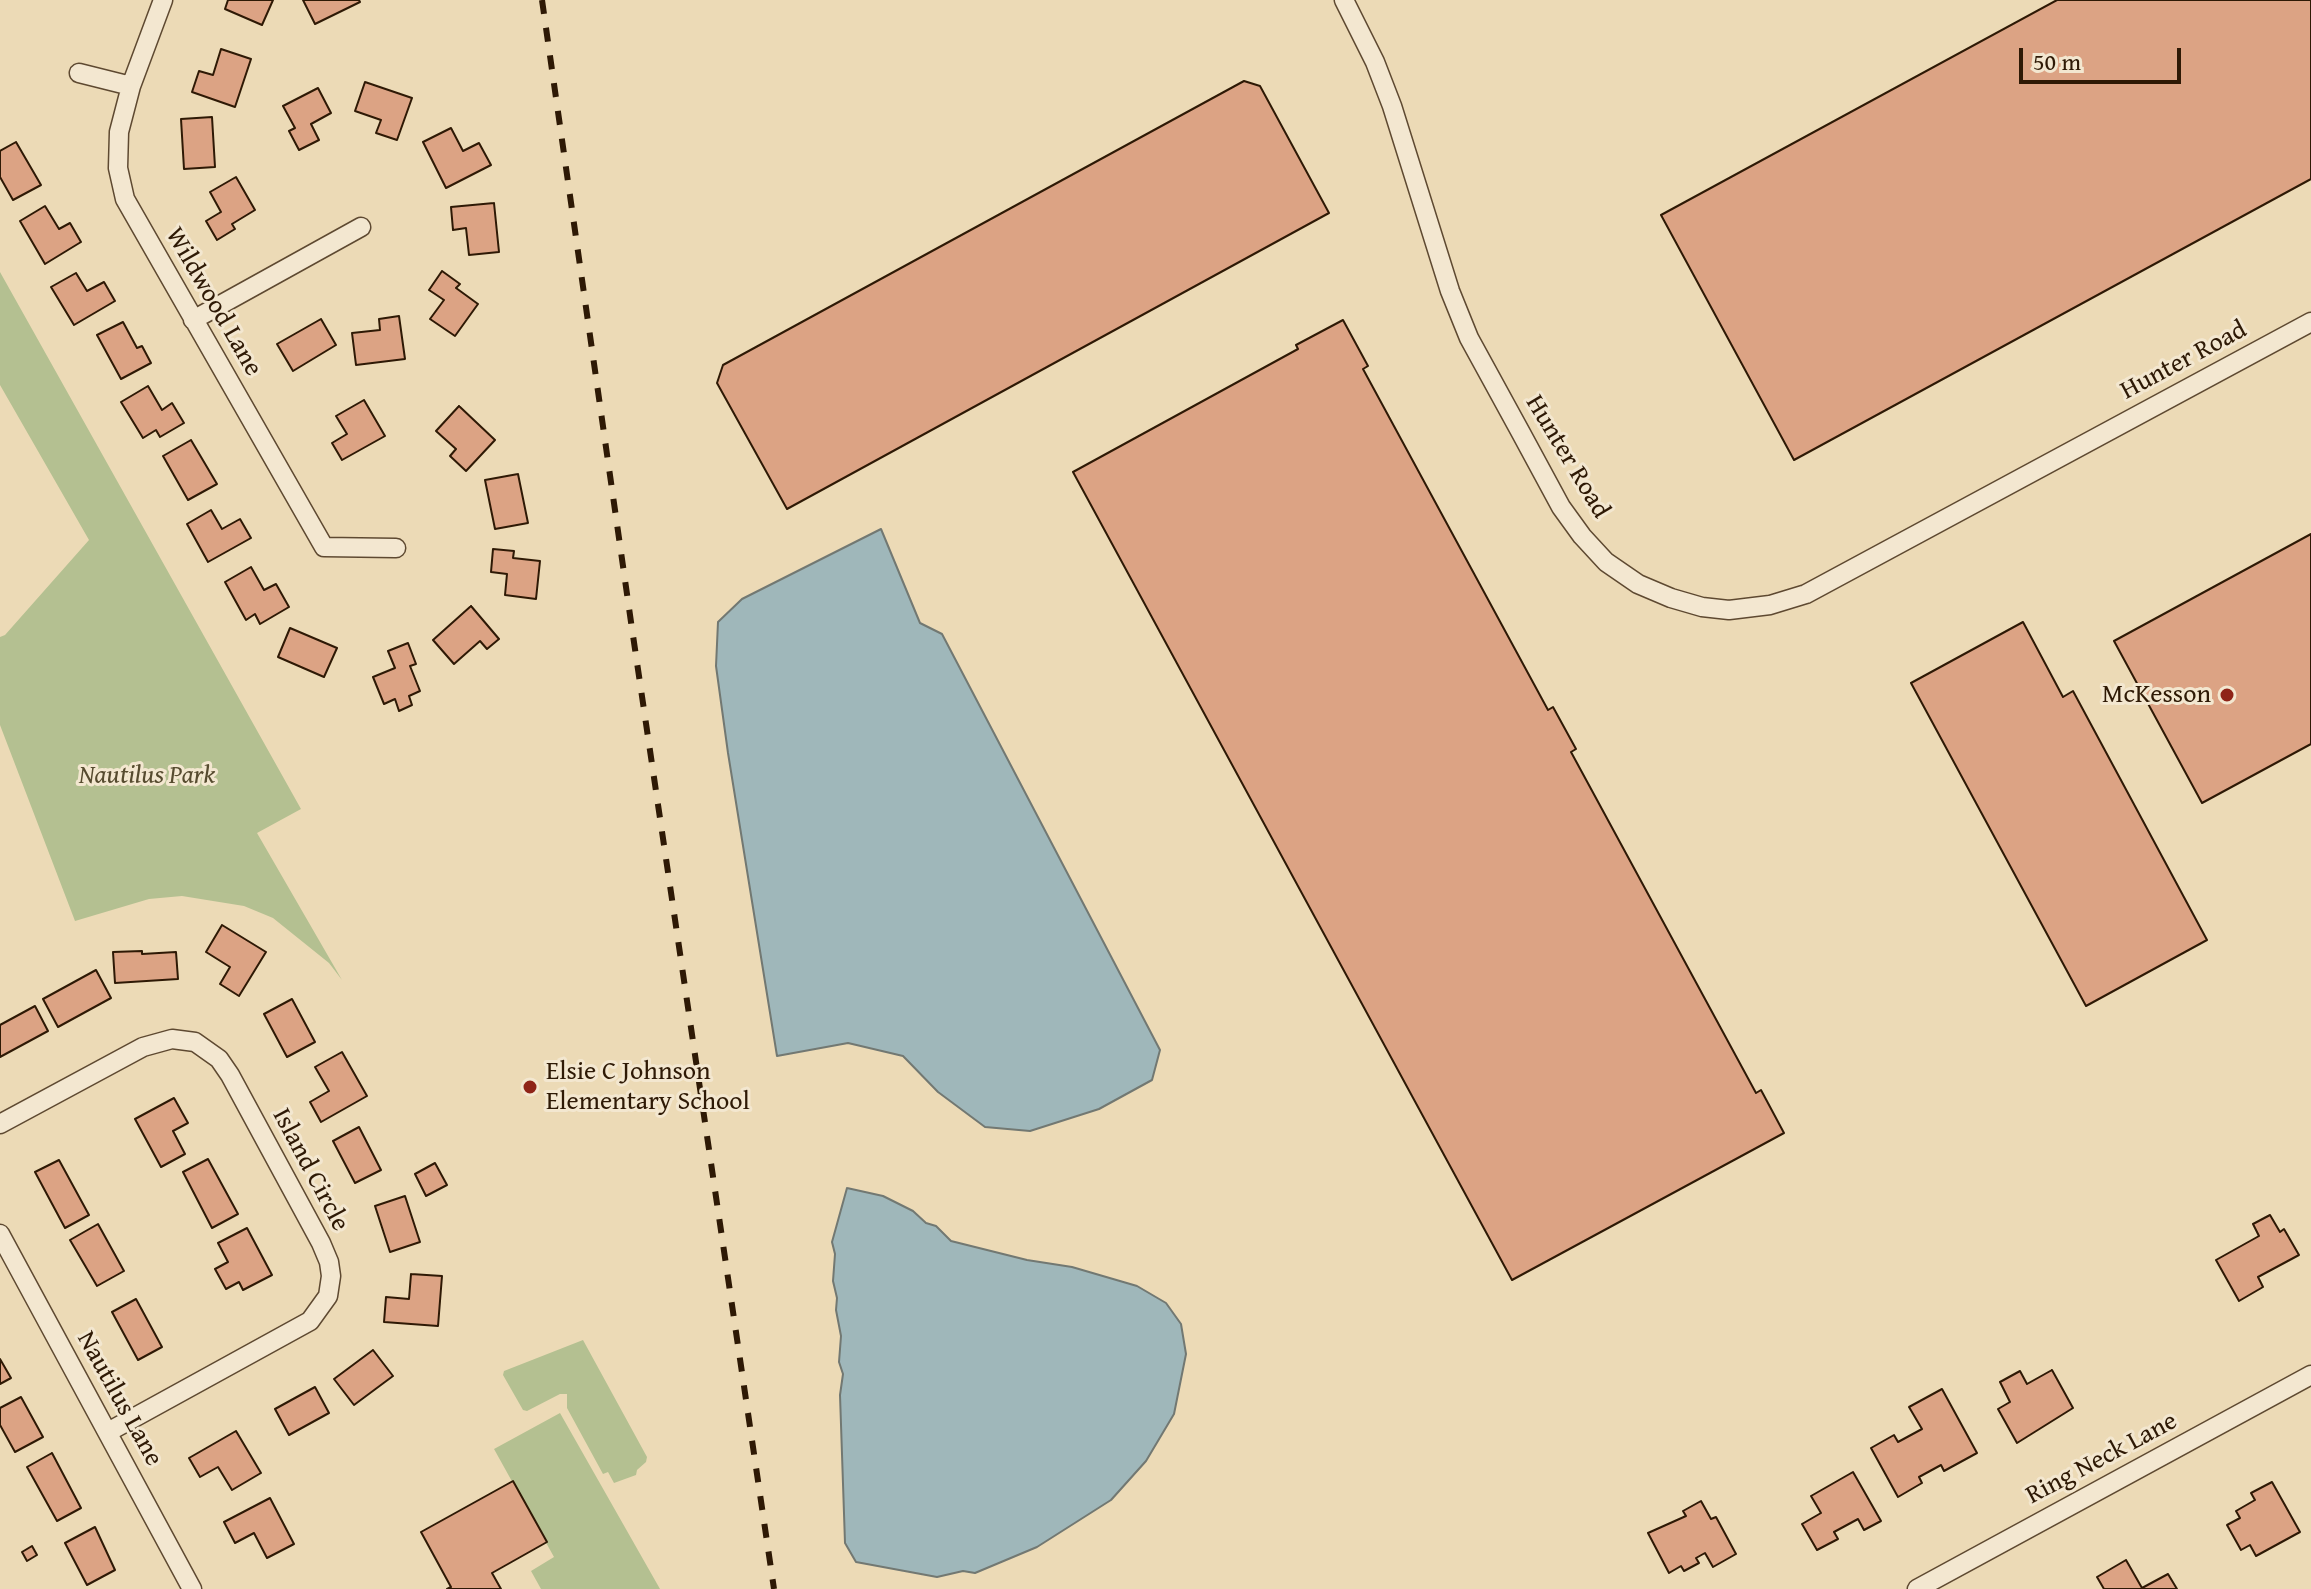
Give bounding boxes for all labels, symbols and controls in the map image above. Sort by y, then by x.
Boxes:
scale bar [2023,32,2185,82]
text: 50 m [2033,44,2081,79]
street label: Wildwood Lane [158,222,268,382]
street label: Hunter Road [2116,315,2252,407]
street label: Hunter Road [1518,390,1616,524]
place label: McKesson [2102,679,2211,711]
marker: McKesson [2218,686,2236,704]
park label: Nautilus Park [79,760,215,792]
place label: Elsie C Johnson Elementary School [546,1056,750,1118]
marker: Elsie C Johnson Elementary School [521,1078,539,1096]
street label: Island Circle [265,1103,355,1237]
street label: Nautilus Lane [69,1326,169,1472]
street label: Ring Neck Lane [2021,1406,2183,1512]

